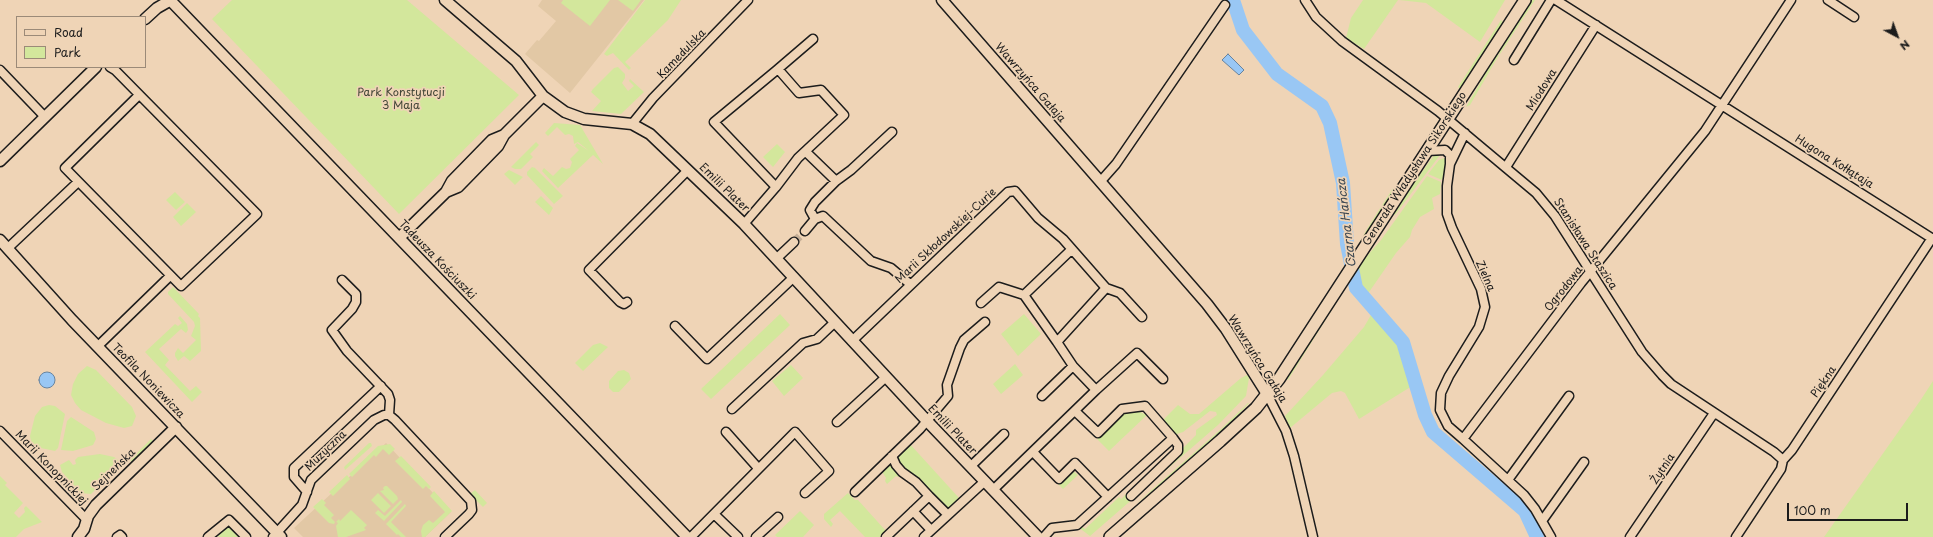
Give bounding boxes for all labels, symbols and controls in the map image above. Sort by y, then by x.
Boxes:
legend [16,16,146,68]
north arrow [1877,16,1917,56]
text: Road [54,23,83,41]
street label: Kamedulska [655,27,709,81]
text: N [1896,36,1914,55]
street label: Wawrzyńca Gałaja [992,41,1068,125]
text: Park [54,43,81,61]
street label: Miodowa [1524,67,1560,113]
park label: Park Konstytucji 3 Maja [357,86,445,112]
street label: Generała Władysława Sikorskiego [1360,90,1470,248]
street label: Hugona Kołłątaja [1792,133,1876,191]
street label: Emilii Plater [696,161,752,215]
water label: Czarna Hańcza [1334,178,1360,268]
street label: Marii Skłodowskiej-Curie [893,186,999,286]
street label: Stanisława Staszica [1551,196,1619,292]
street label: Tadeusza Kościuszki [396,217,478,303]
street label: Zielna [1473,258,1497,294]
street label: Ogrodowa [1542,264,1586,314]
street label: Wawrzyńca Gałaja [1225,313,1289,405]
street label: Teofila Noniewicza [109,341,187,421]
street label: Piękna [1809,364,1839,400]
street label: Emilii Plater [925,402,979,458]
street label: Marii Konopnickiej [12,428,90,508]
street label: Muzyczna [303,428,349,474]
street label: Sejneńska [90,446,138,494]
street label: Żytnia [1648,451,1678,487]
scale bar [1789,495,1910,521]
text: 100 m [1794,501,1831,519]

